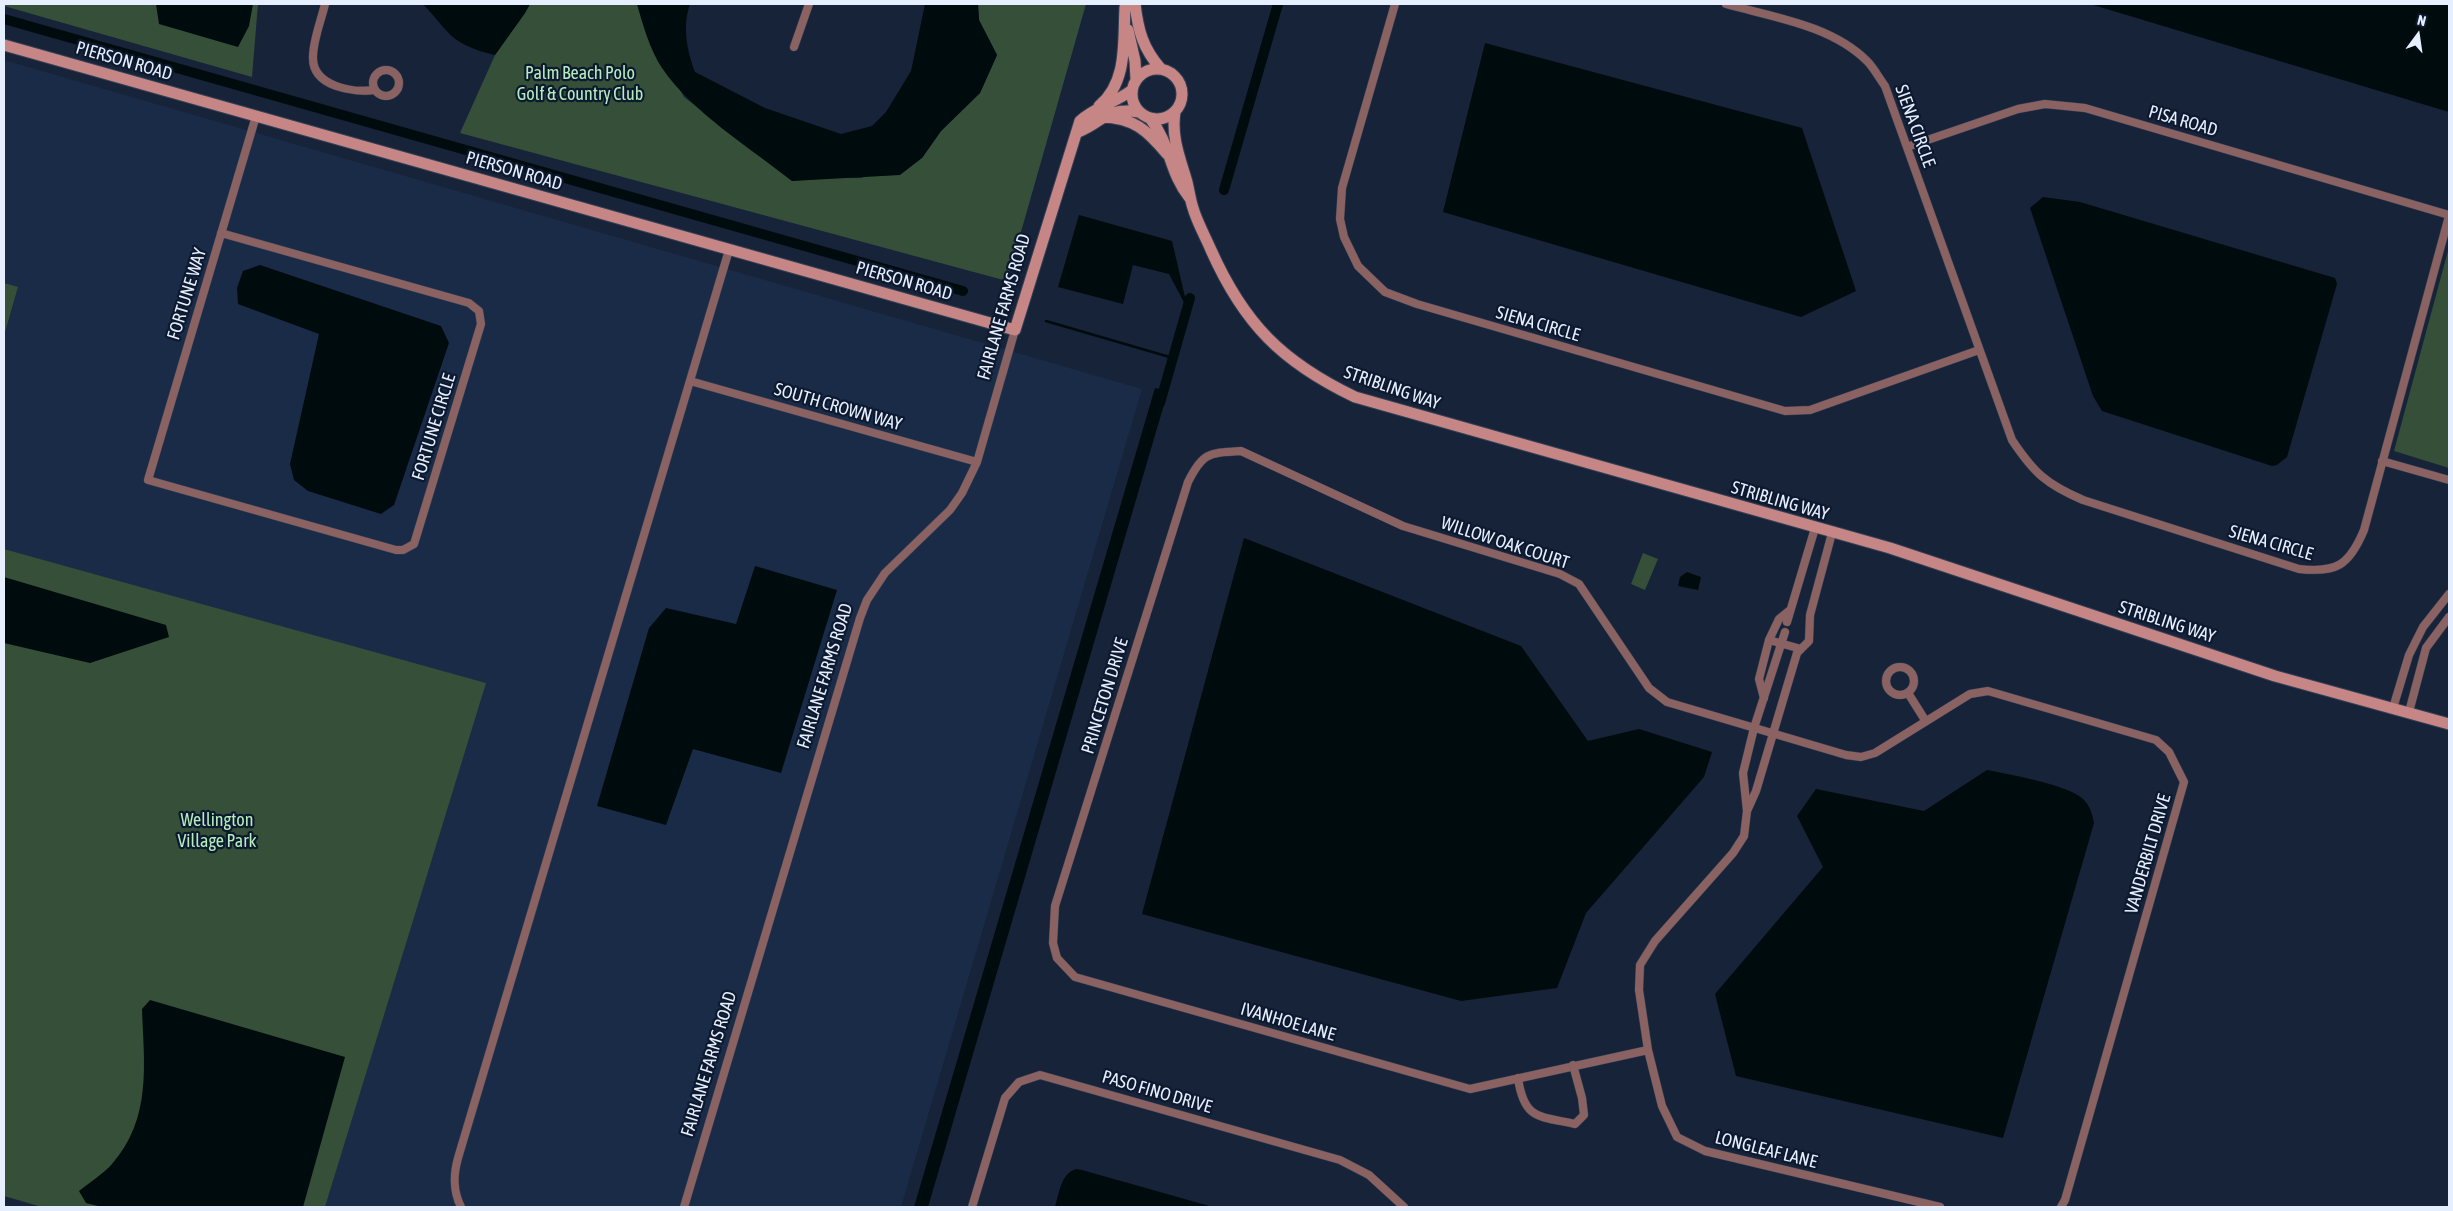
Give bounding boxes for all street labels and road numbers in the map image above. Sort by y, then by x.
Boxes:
street label: PIERSON ROAD [73,37,175,85]
street label: SIENA CIRCLE [1890,82,1940,170]
street label: PISA ROAD [2146,101,2220,141]
street label: PIERSON ROAD [463,147,565,195]
street label: FAIRLANE FARMS ROAD [973,232,1035,382]
street label: FORTUNE WAY [163,246,211,342]
street label: PIERSON ROAD [853,257,955,305]
street label: SIENA CIRCLE [1494,302,1582,346]
street label: STRIBLING WAY [1341,361,1443,415]
street label: FORTUNE CIRCLE [408,371,460,483]
street label: SOUTH CROWN WAY [772,378,904,436]
street label: STRIBLING WAY [1729,477,1831,525]
street label: WILLOW OAK COURT [1438,512,1572,574]
street label: SIENA CIRCLE [2227,521,2315,565]
street label: STRIBLING WAY [2116,596,2218,648]
street label: FAIRLANE FARMS ROAD [793,601,857,751]
street label: PRINCETON DRIVE [1077,635,1133,757]
street label: VANDERBILT DRIVE [2121,792,2175,916]
street label: FAIRLANE FARMS ROAD [677,989,741,1139]
street label: IVANHOE LANE [1238,998,1338,1046]
street label: PASO FINO DRIVE [1100,1066,1214,1118]
street label: LONGLEAF LANE [1713,1127,1819,1173]

